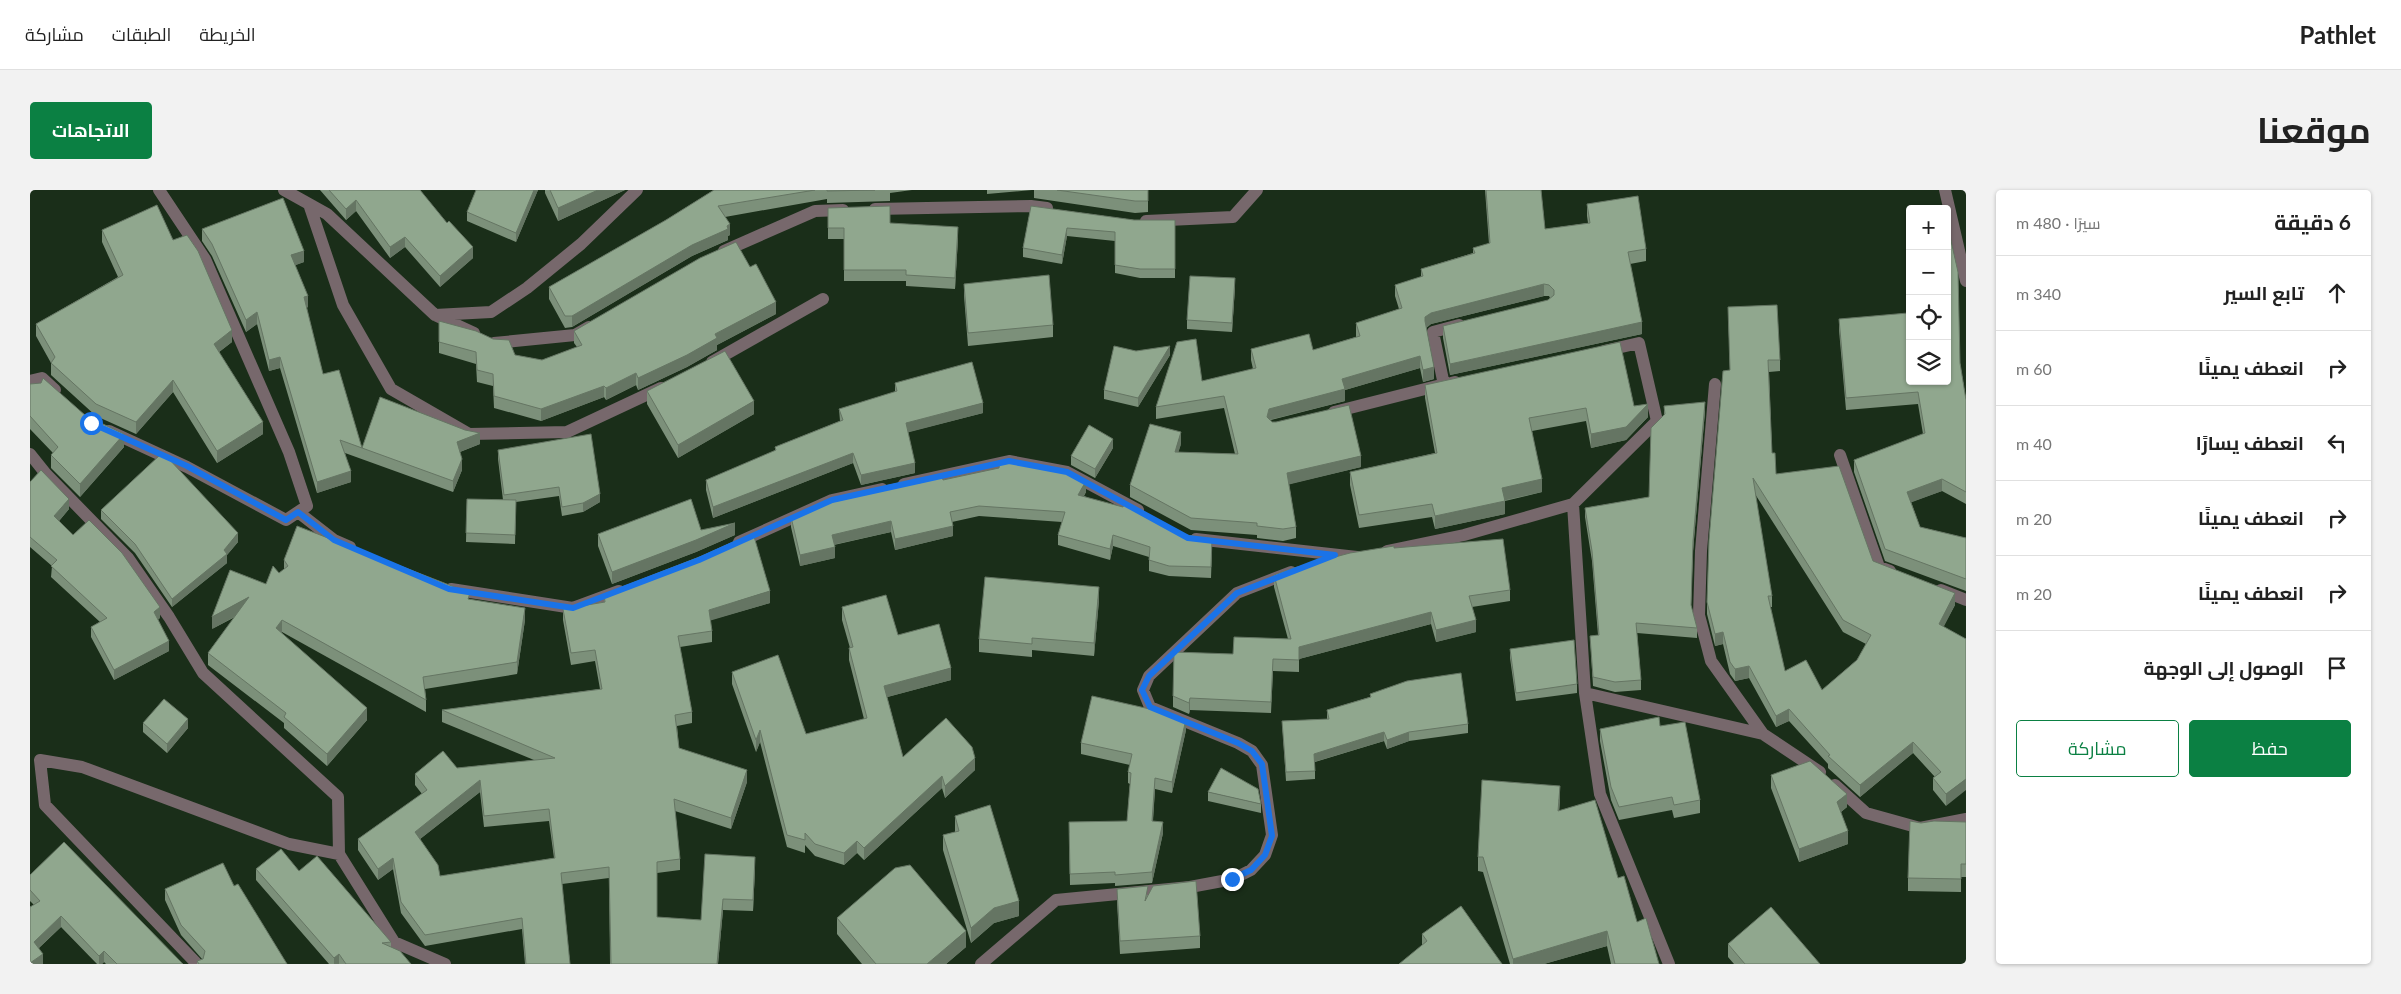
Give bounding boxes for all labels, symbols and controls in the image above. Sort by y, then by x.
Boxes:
text: Pathlet [2299,20,2376,49]
text: مشاركة [25,23,84,45]
text: الطبقات [112,23,171,45]
text: الخريطة [199,23,256,45]
button: الاتجاهات [30,102,152,159]
text: موقعنا [2257,108,2371,150]
map controls [1906,205,1951,385]
button: + [1906,205,1951,250]
text: 6 دقيقة [2274,209,2351,234]
text: سيرًا · 480 m [2016,213,2101,232]
button: − [1906,250,1951,295]
icon: ahead [2323,279,2351,307]
text: تابع السير [2224,281,2304,304]
text: 340 m [2016,284,2061,303]
button: locate [1906,295,1951,340]
button: layers [1906,340,1951,385]
icon: right [2323,354,2351,382]
text: انعطف يمينًا [2198,356,2304,379]
text: 60 m [2016,359,2052,378]
route start [80,412,103,435]
icon: left [2323,429,2351,457]
text: انعطف يسارًا [2196,431,2304,454]
text: 40 m [2016,434,2052,453]
icon: right [2323,504,2351,532]
text: انعطف يمينًا [2198,506,2304,529]
text: 20 m [2016,509,2052,528]
icon: right [2323,579,2351,607]
text: انعطف يمينًا [2198,581,2304,604]
text: 20 m [2016,584,2052,603]
icon: arrive [2323,654,2351,682]
text: الوصول إلى الوجهة [2143,656,2304,679]
button: مشاركة [2016,720,2179,777]
button: حفظ [2189,720,2351,777]
route end [1221,868,1244,891]

